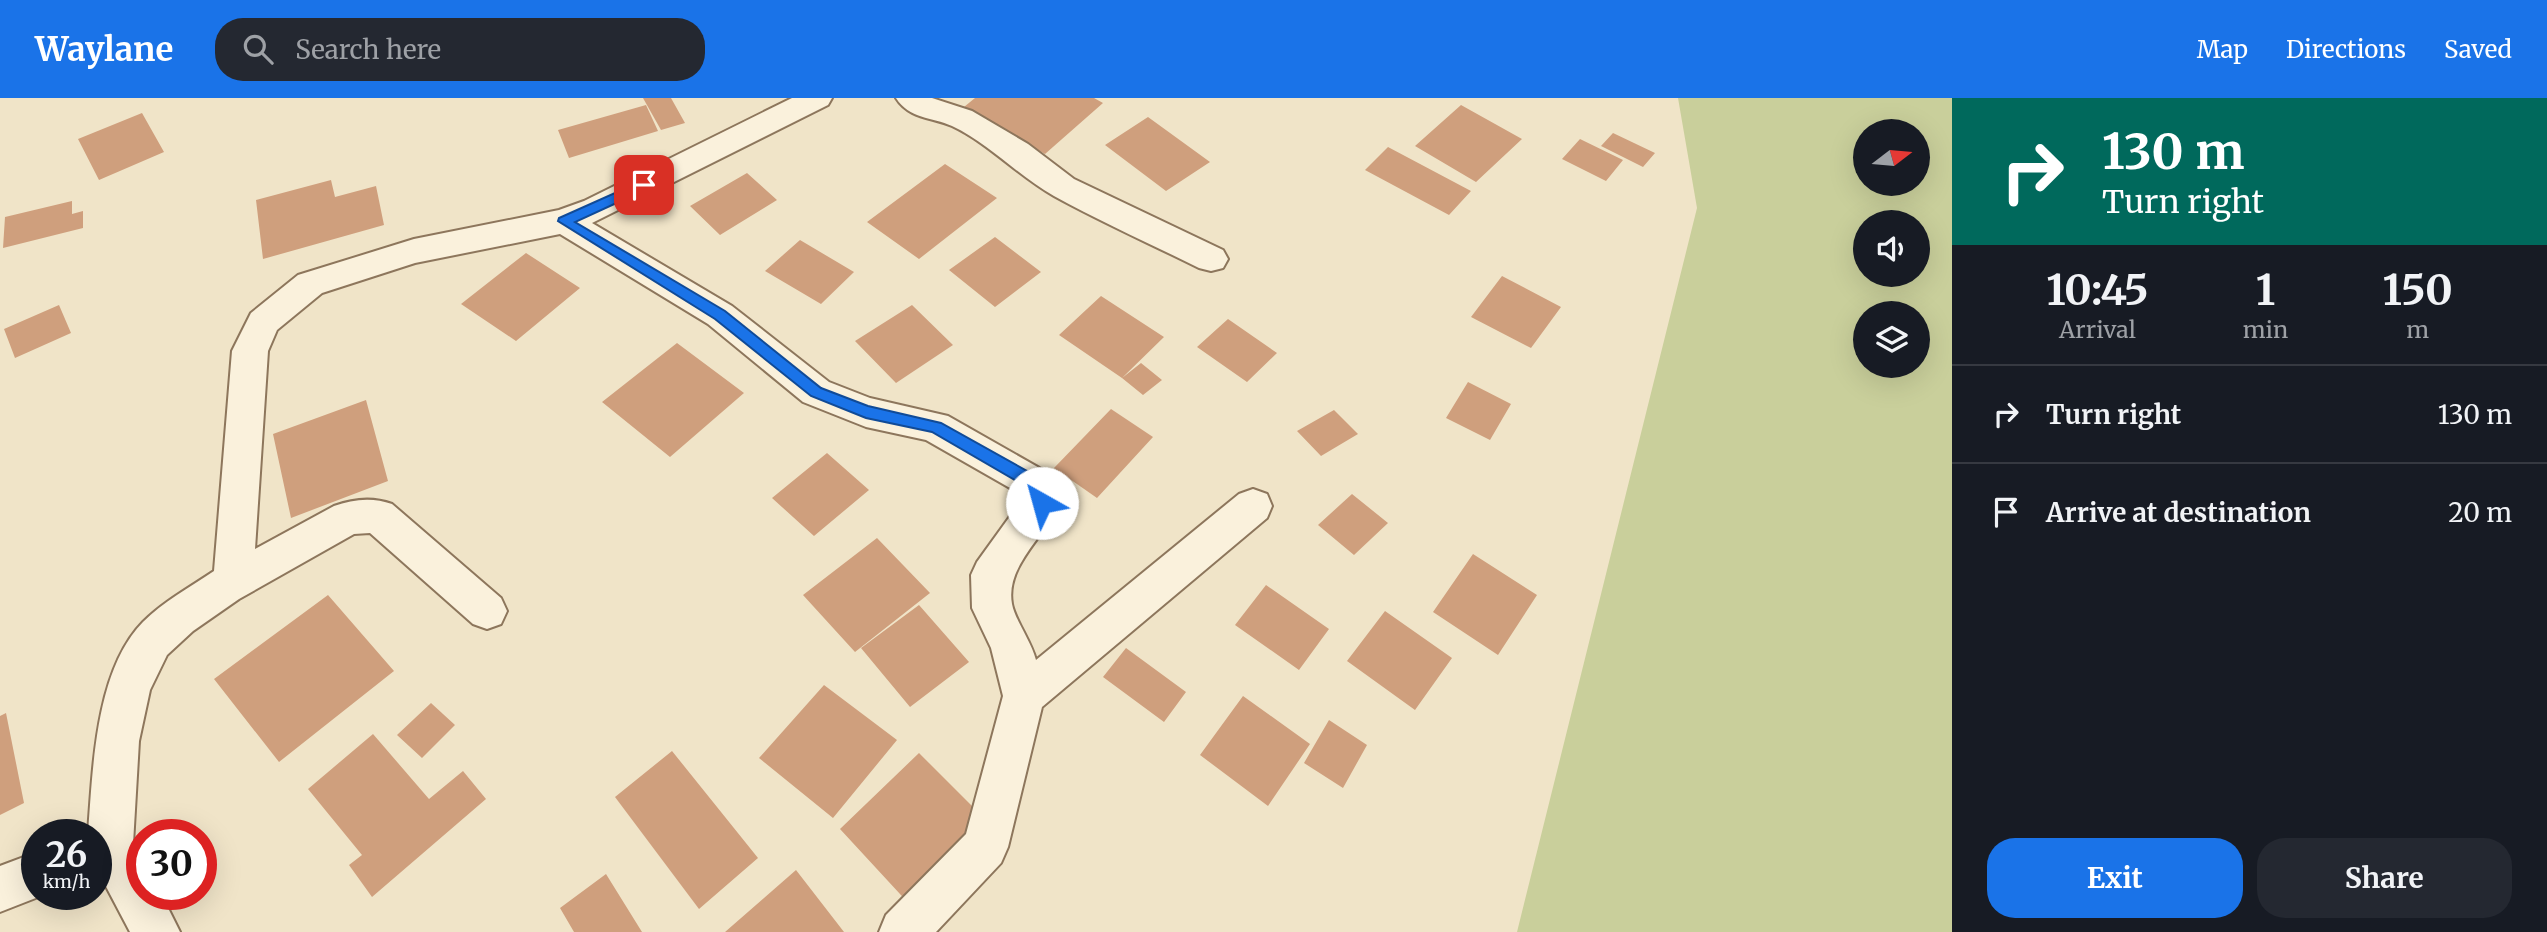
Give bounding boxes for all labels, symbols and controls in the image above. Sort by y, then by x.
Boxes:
search box [215,18,705,81]
text: Waylane [35,29,173,70]
icon: search [239,30,277,68]
text: Search here [295,33,441,66]
text: Map [2197,34,2248,65]
text: Directions [2286,34,2406,65]
text: Saved [2444,34,2512,65]
north arrow [1853,119,1930,196]
map controls [1853,119,1930,378]
text: 130 m [2102,121,2245,182]
icon: right [1987,126,2078,217]
pin [614,155,674,215]
icon: arrive [625,166,663,204]
text: Turn right [2102,182,2264,222]
button: sound [1853,210,1930,287]
text: 10:45 [2046,264,2149,316]
text: 1 [2256,264,2275,316]
text: 150 [2382,264,2453,316]
button: layers [1853,301,1930,378]
text: Arrival [2059,315,2136,344]
text: min [2243,315,2288,344]
text: m [2406,315,2429,344]
icon: right [1987,395,2025,433]
text: Turn right [2046,398,2181,431]
text: 130 m [2438,398,2512,431]
position arrow [1005,466,1079,540]
icon: arrive [1987,493,2025,531]
text: Arrive at destination [2046,496,2311,529]
text: 20 m [2448,496,2512,529]
speed limit sign: 30 [126,819,217,910]
text: 26 [46,833,87,877]
button: Exit [1987,838,2243,918]
button: Share [2257,838,2512,918]
text: km/h [43,870,90,893]

